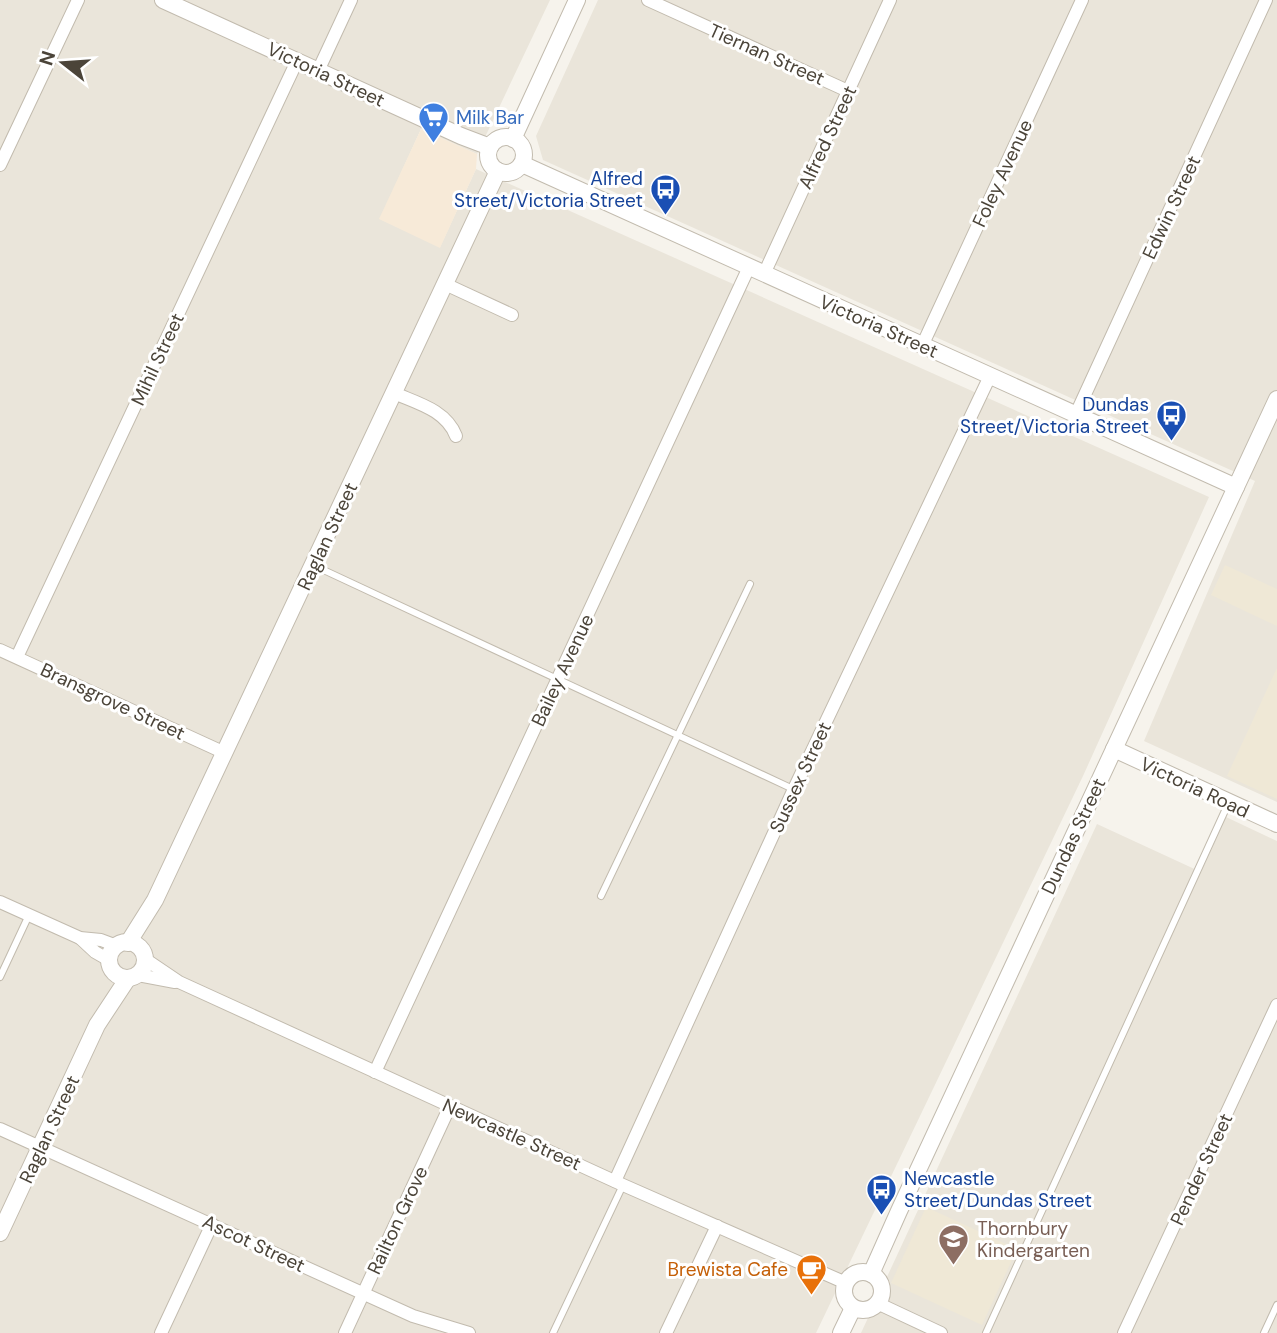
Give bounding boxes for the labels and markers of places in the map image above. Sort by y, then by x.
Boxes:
supermarket icon: Milk Bar [416,100,450,144]
place label: Milk Bar [456,105,524,130]
place label: Alfred Street/Victoria Street [454,166,643,213]
bus stop icon: Alfred Street/Victoria Street [649,172,683,216]
place label: Dundas Street/Victoria Street [960,392,1149,439]
bus stop icon: Dundas Street/Victoria Street [1155,398,1189,442]
place label: Newcastle Street/Dundas Street [904,1166,1092,1213]
bus stop icon: Newcastle Street/Dundas Street [864,1172,898,1216]
place label: Thornbury Kindergarten [977,1216,1090,1263]
school or university icon: Thornbury Kindergarten [937,1222,971,1266]
cafe icon: Brewista Cafe [794,1252,828,1296]
place label: Brewista Cafe [668,1257,788,1282]

